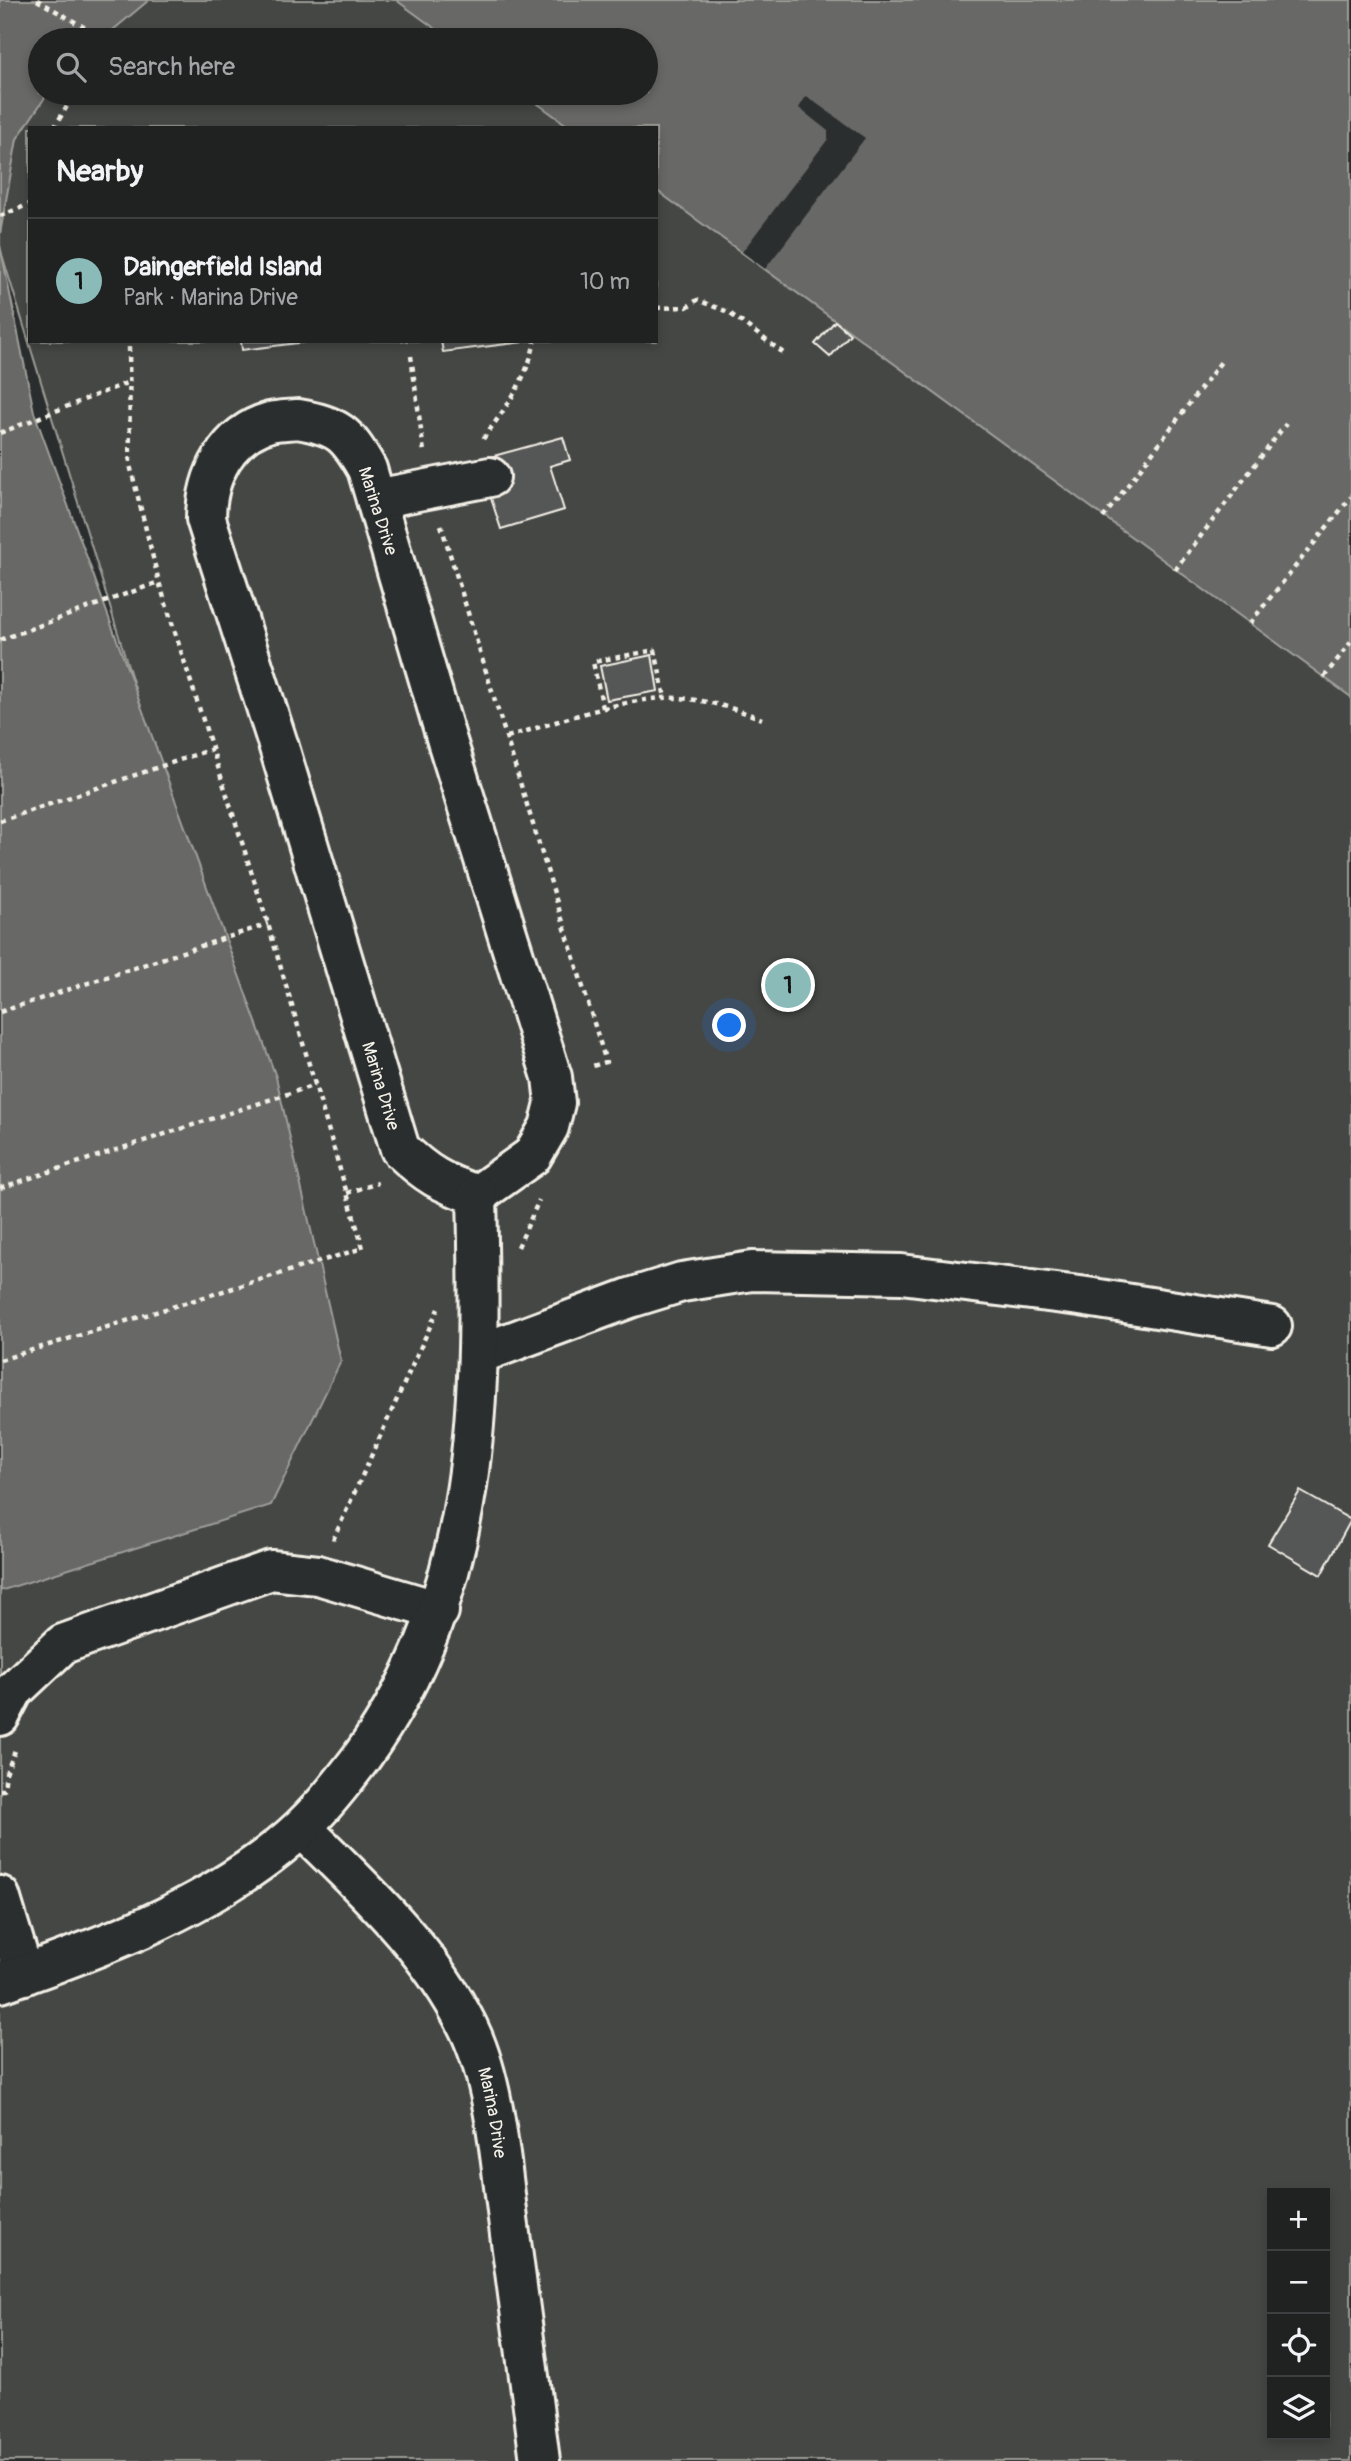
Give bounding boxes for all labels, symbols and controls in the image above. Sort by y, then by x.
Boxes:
search box [28,28,658,105]
icon: search [52,48,90,86]
text: Search here [108,51,235,83]
text: Nearby [56,153,143,190]
text: Daingerfield Island [123,251,322,283]
text: 1 [75,267,84,296]
text: 10 m [580,267,630,296]
text: Park · Marina Drive [123,283,298,312]
street label: Marina Drive [352,464,403,558]
pin: 1 [765,959,811,1011]
your location [712,1008,746,1042]
street label: Marina Drive [356,1039,405,1133]
street label: Marina Drive [472,2065,511,2160]
map controls [1267,2188,1330,2440]
button: + [1267,2188,1330,2251]
button: − [1267,2251,1330,2314]
button: locate [1267,2314,1330,2377]
button: layers [1267,2377,1330,2440]

